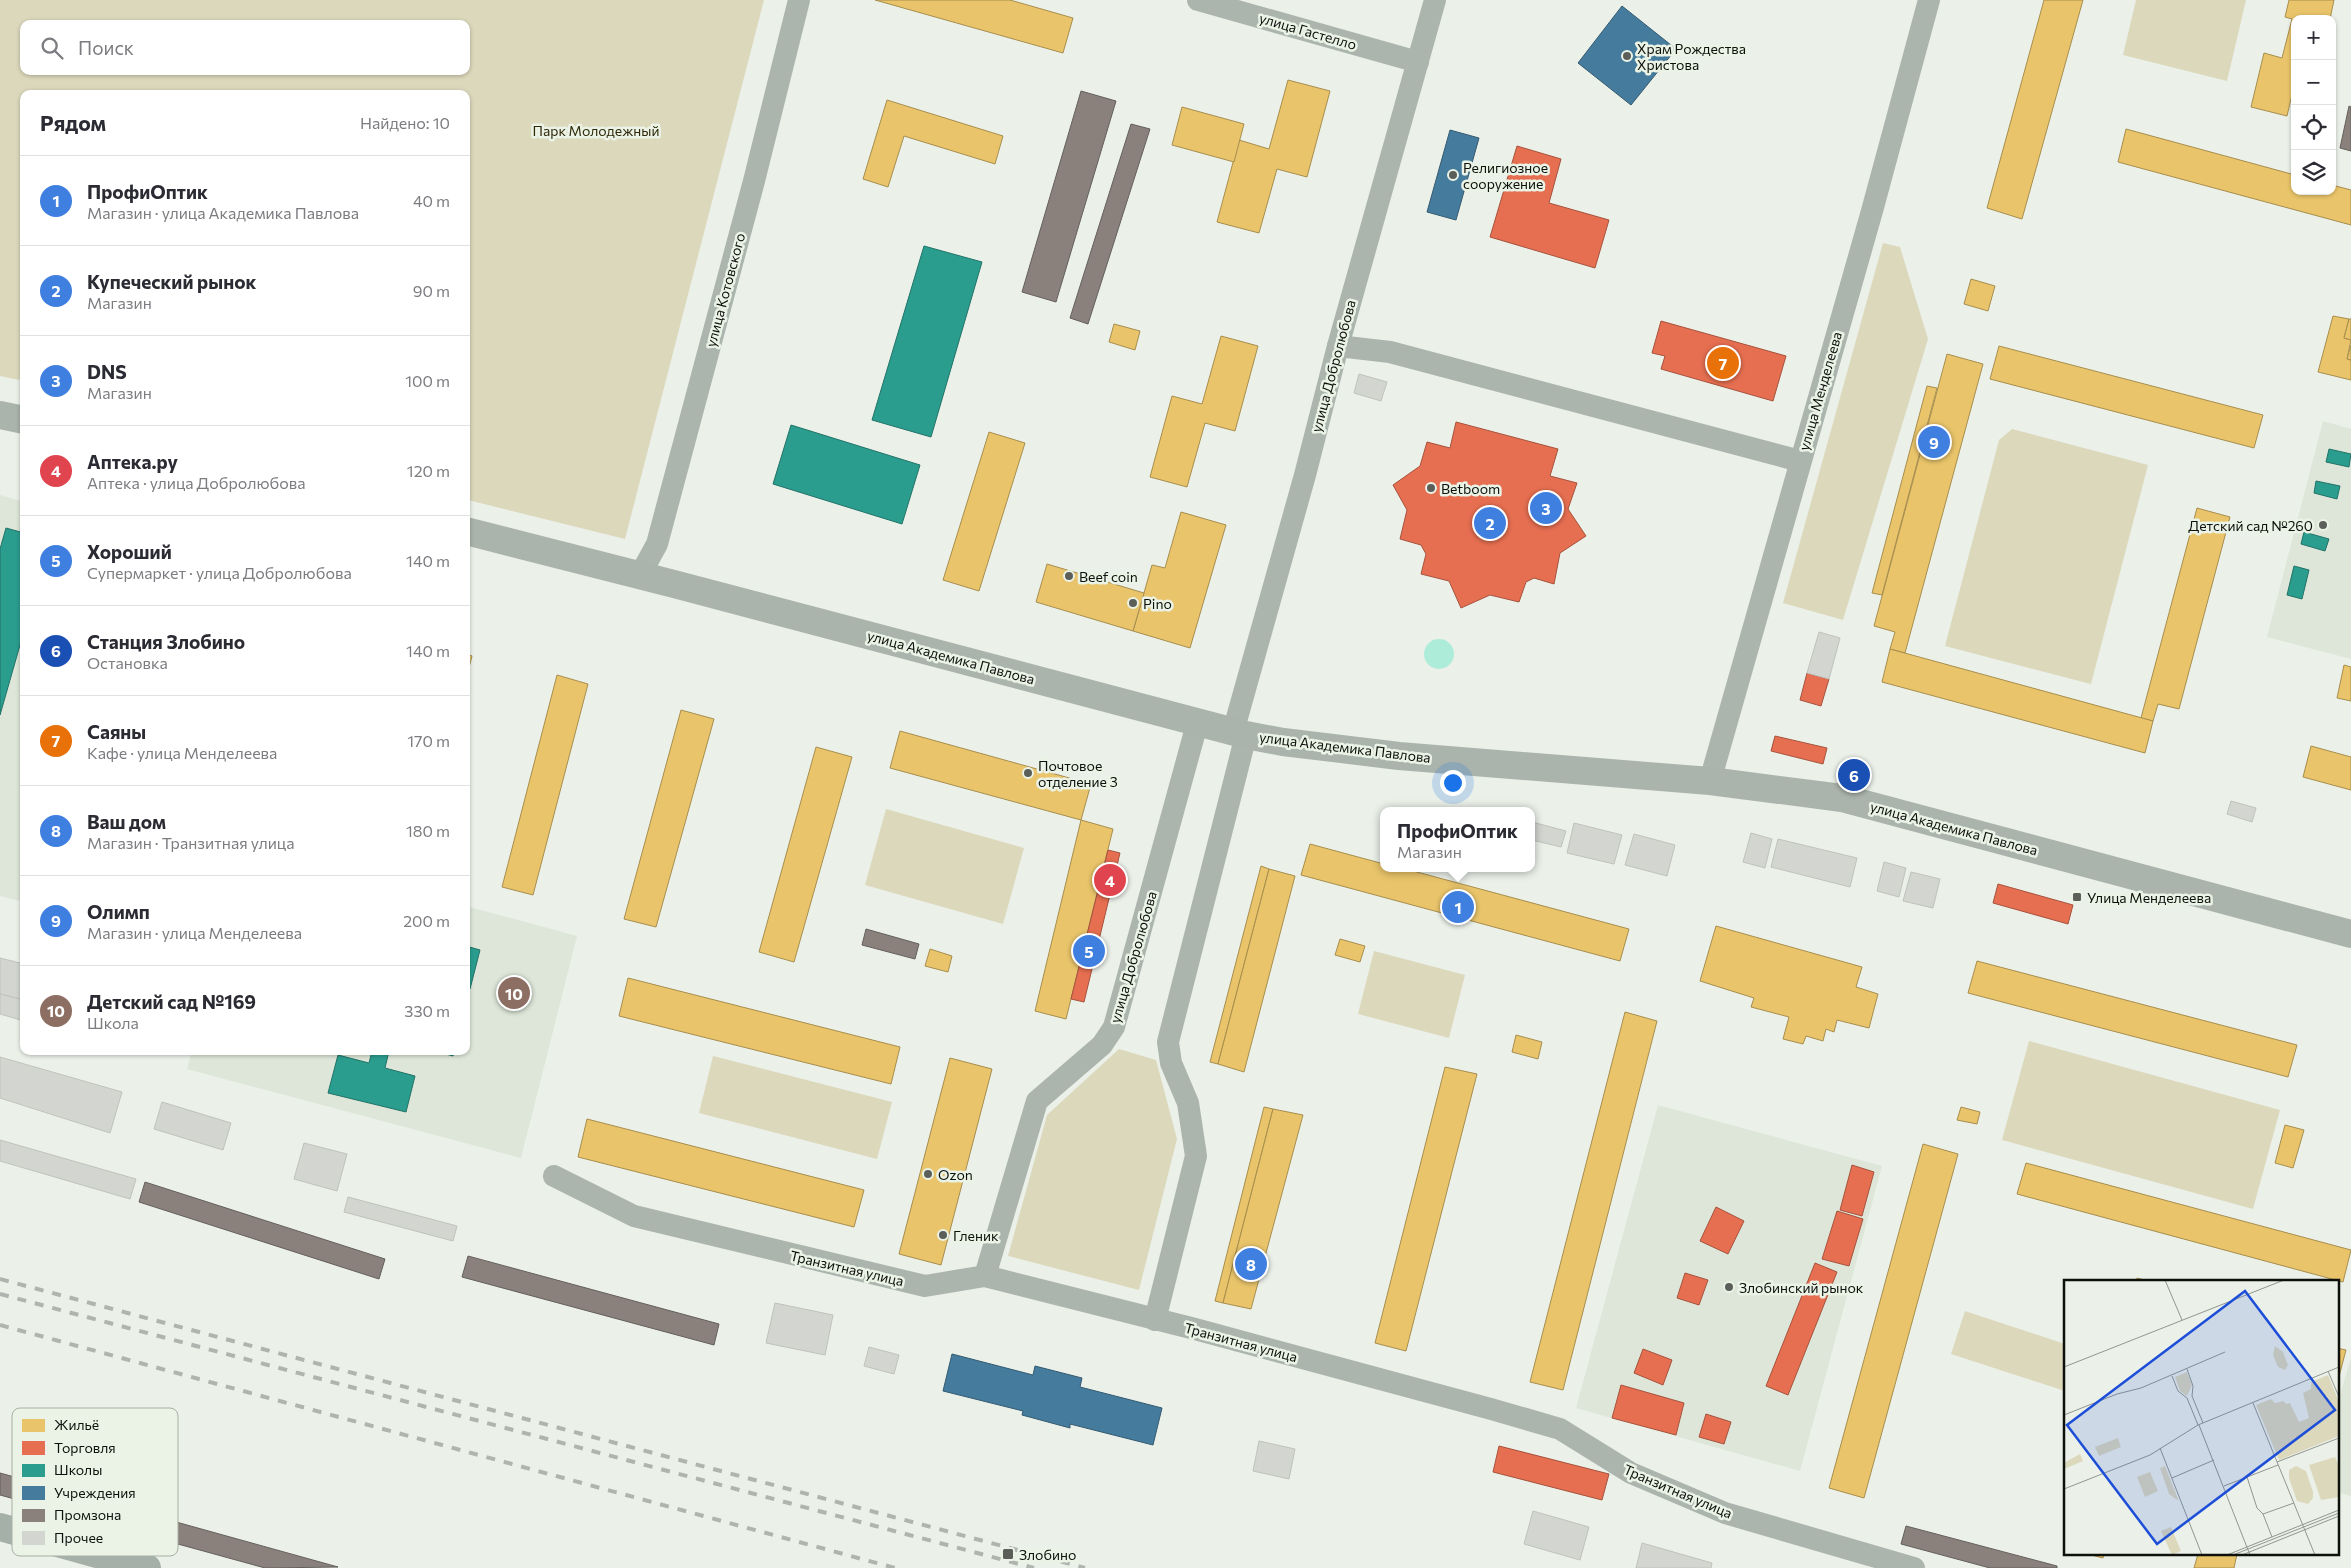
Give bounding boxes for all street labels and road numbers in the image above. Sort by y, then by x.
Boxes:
street label: улица Гастелло [1257,9,1359,53]
street label: улица Котовского [702,231,748,349]
street label: улица Добролюбова [1307,298,1359,434]
street label: улица Менделеева [1795,330,1845,452]
street label: улица Академика Павлова [865,626,1037,688]
street label: улица Академика Павлова [1258,728,1432,766]
street label: улица Академика Павлова [1868,797,2040,859]
street label: улица Добролюбова [1106,889,1160,1025]
street label: Транзитная улица [788,1247,906,1289]
street label: Транзитная улица [1183,1319,1299,1365]
street label: Транзитная улица [1621,1460,1735,1522]

